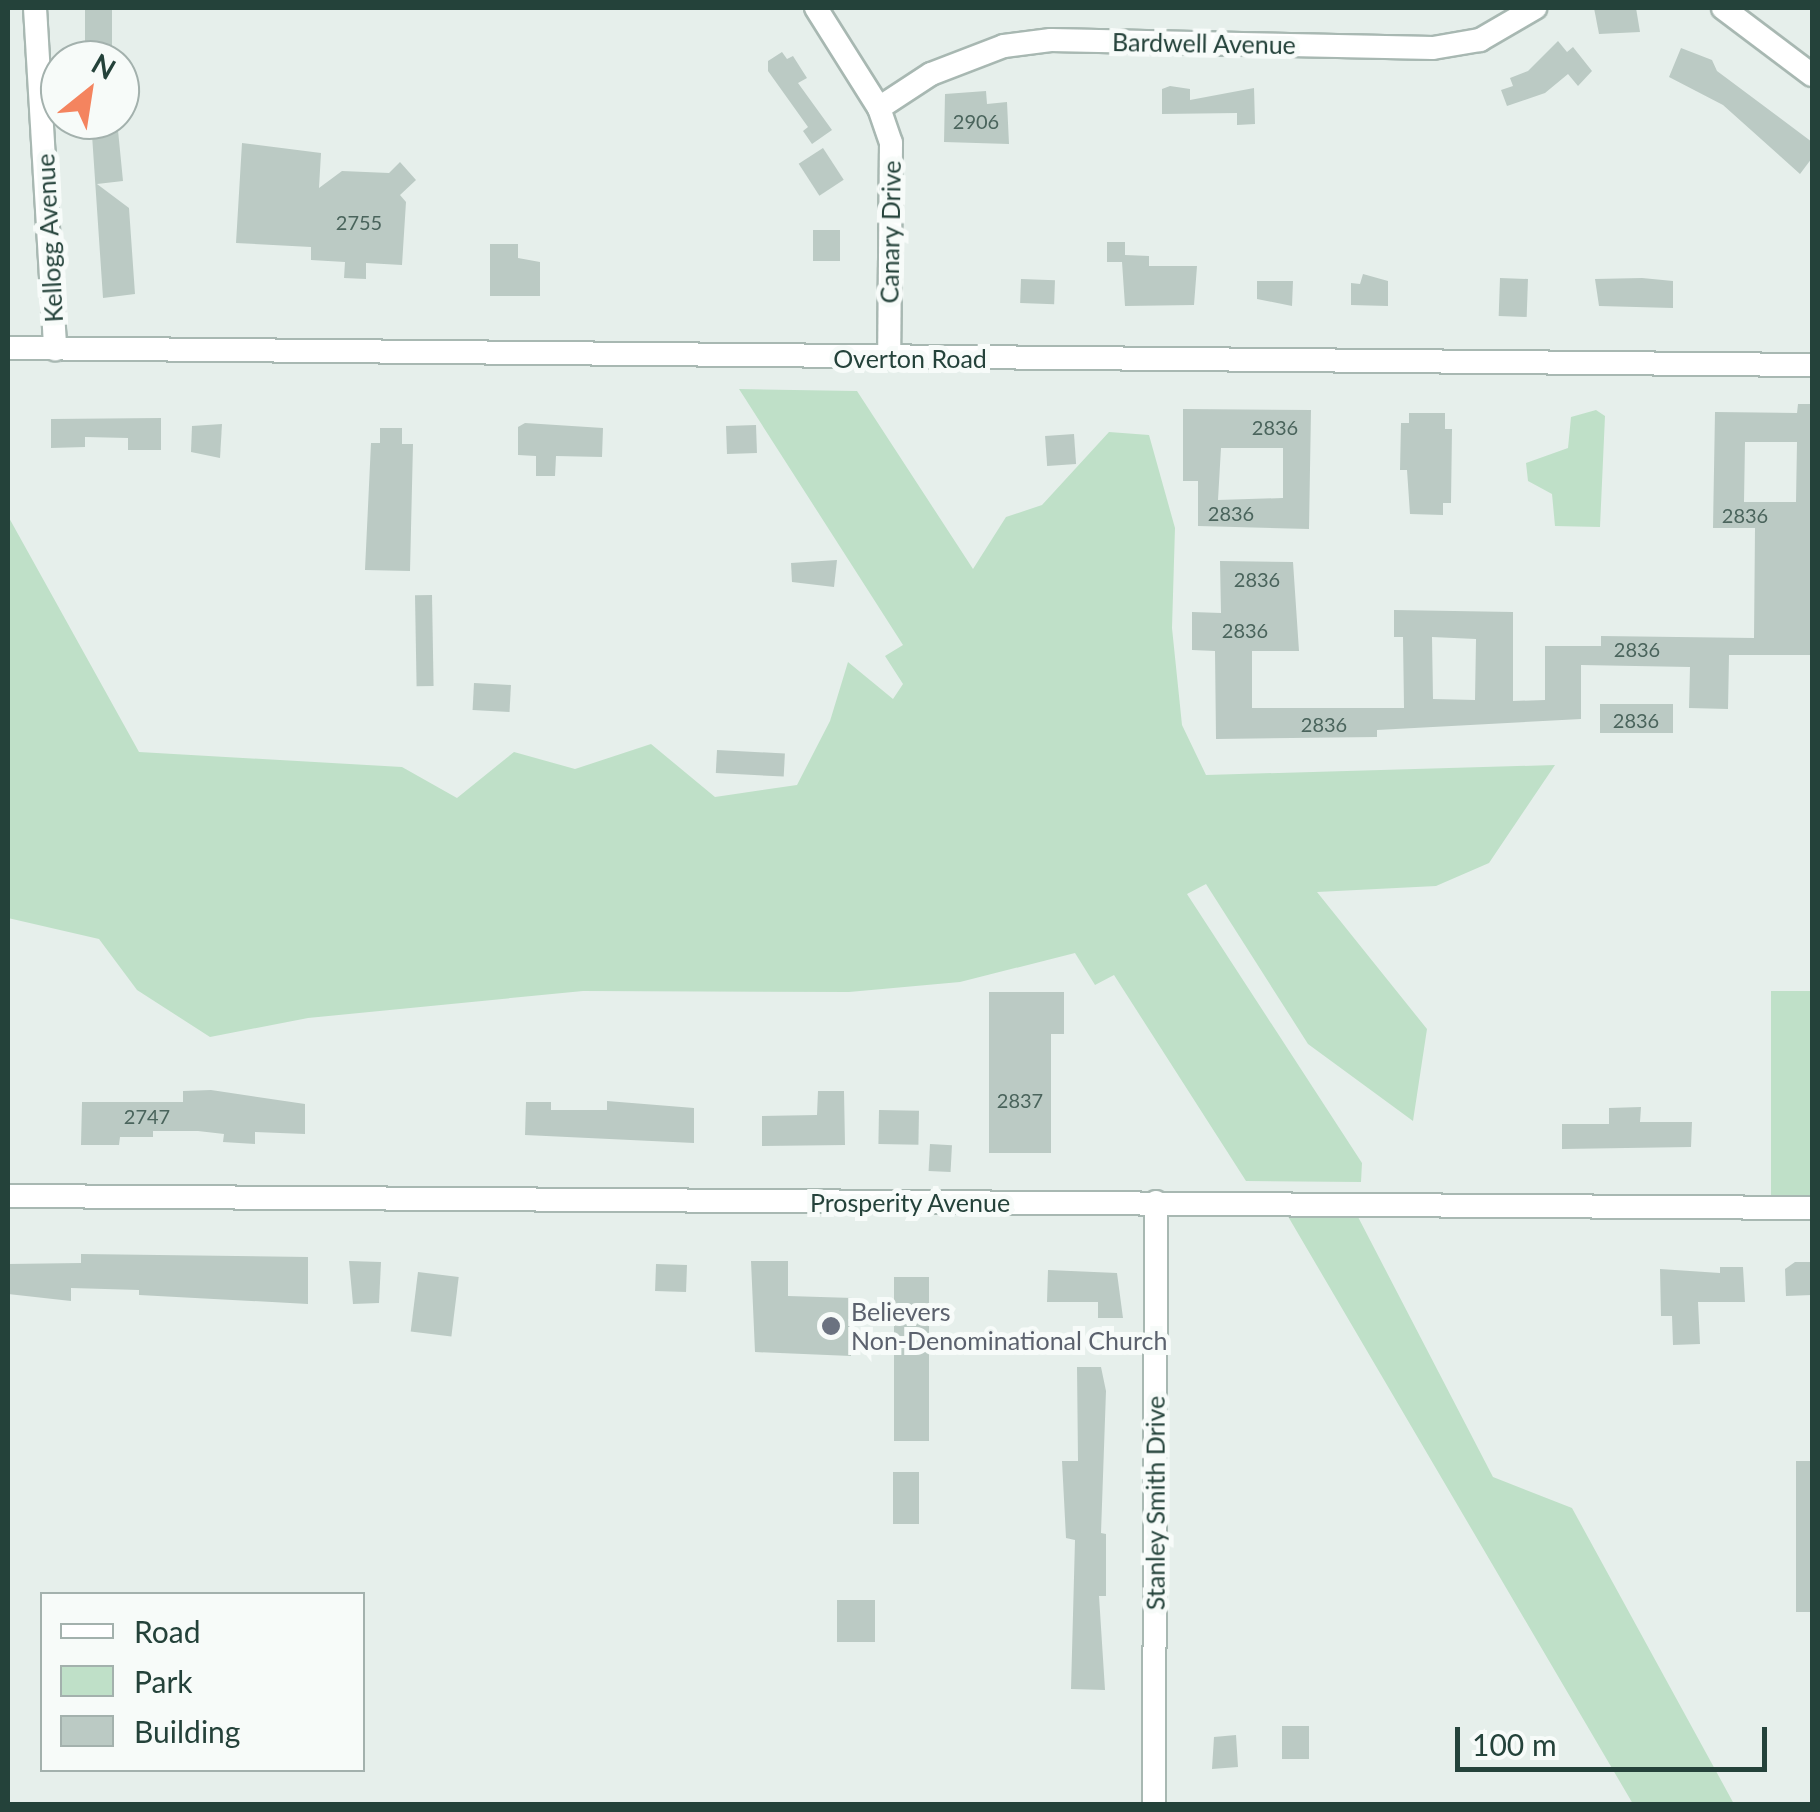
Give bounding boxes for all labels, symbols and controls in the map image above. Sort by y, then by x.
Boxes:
street label: Bardwell Avenue [1111,26,1297,60]
north arrow [40,40,140,140]
text: N [86,46,122,86]
house number: 2906 [953,109,999,133]
street label: Kellogg Avenue [30,152,68,324]
street label: Canary Drive [874,160,906,304]
house number: 2755 [336,210,382,234]
street label: Overton Road [833,343,987,373]
house number: 2836 [1252,415,1298,439]
house number: 2836 [1208,501,1254,525]
house number: 2836 [1722,503,1768,527]
house number: 2836 [1234,567,1280,591]
house number: 2836 [1222,618,1268,642]
house number: 2836 [1614,637,1660,661]
house number: 2836 [1613,708,1659,732]
house number: 2836 [1301,712,1347,736]
house number: 2837 [997,1088,1043,1112]
house number: 2747 [124,1104,170,1128]
street label: Prosperity Avenue [809,1187,1011,1217]
place label: Believers Non-Denominational Church [851,1297,1167,1356]
marker: Believers Non-Denominational Church [820,1315,842,1337]
street label: Stanley Smith Drive [1140,1395,1170,1611]
legend [40,1592,365,1772]
text: Road [134,1613,201,1649]
text: Park [134,1663,193,1699]
scale bar [1460,1707,1772,1769]
text: Building [134,1713,240,1749]
text: 100 m [1472,1726,1557,1762]

